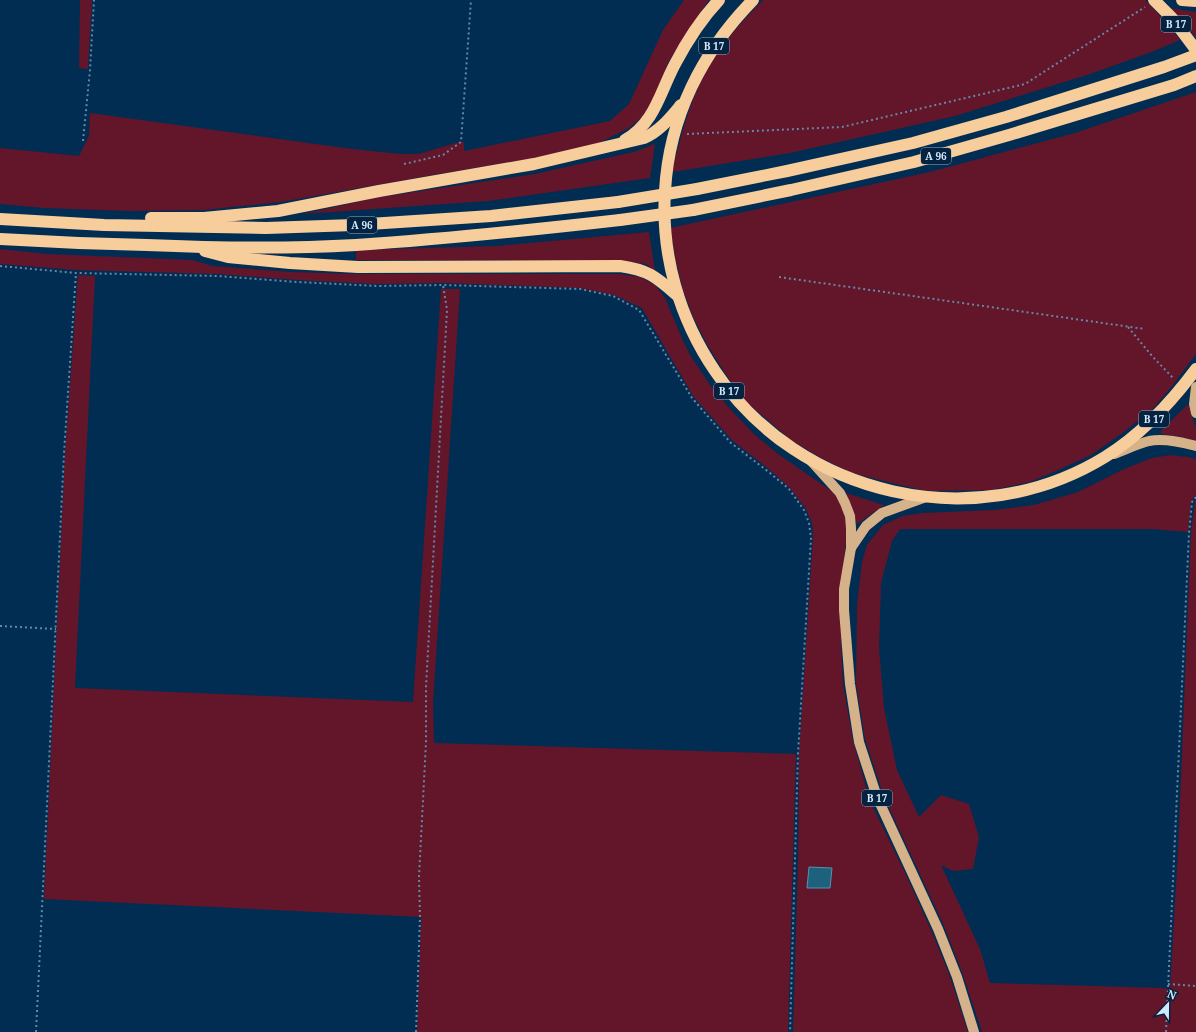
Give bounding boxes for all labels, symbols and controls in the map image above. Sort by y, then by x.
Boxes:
road number: B 17 [1161,16,1191,32]
road number: B 17 [699,38,729,54]
road number: A 96 [921,148,951,164]
road number: A 96 [347,217,377,233]
road number: B 17 [714,383,744,399]
road number: B 17 [1139,411,1169,427]
road number: B 17 [862,790,892,806]
north arrow [1148,984,1188,1024]
text: N [1165,986,1179,1003]

